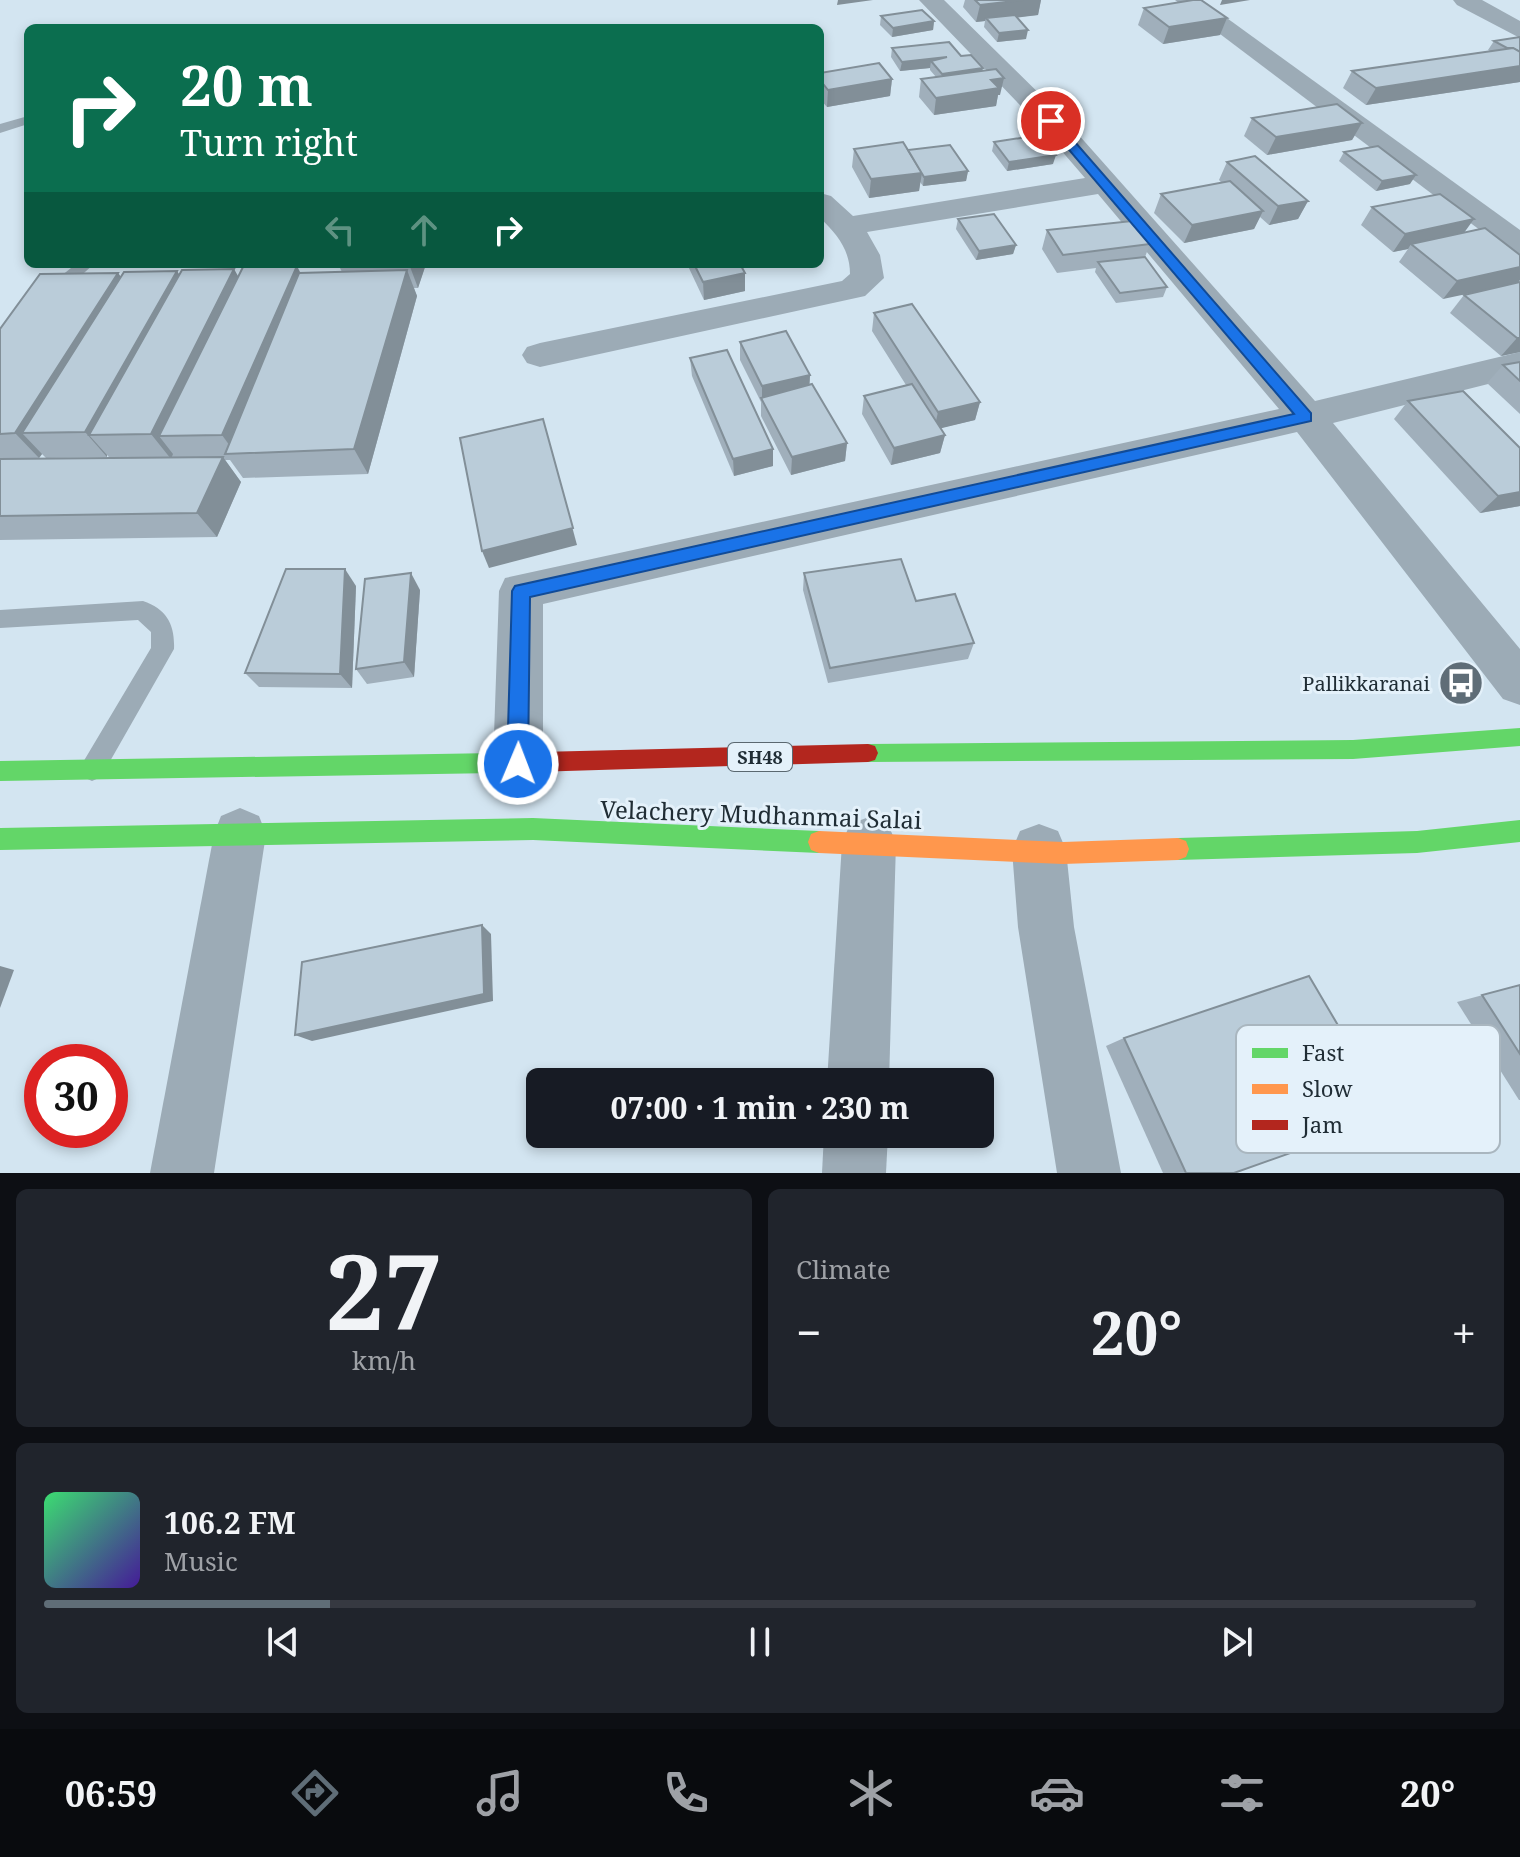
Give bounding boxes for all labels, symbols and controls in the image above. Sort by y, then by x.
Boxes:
text: 20 m [180,46,313,122]
icon: right [48,56,152,160]
pin [1017,87,1085,155]
icon: arrive [1029,99,1073,143]
text: Turn right [180,118,358,167]
icon: left [318,208,362,252]
icon: ahead [402,208,446,252]
icon: right [486,208,530,252]
bus stop icon: Pallikkaranai [1437,659,1485,707]
place label: Pallikkaranai [1302,670,1431,697]
position arrow [476,722,560,806]
road number: SH48 [728,743,792,771]
street label: Velachery Mudhanmai Salai [600,792,923,836]
legend [1236,1025,1500,1153]
text: Fast [1302,1037,1344,1067]
speed limit sign: 30 [24,1044,128,1148]
text: Slow [1302,1073,1352,1103]
text: 07:00 · 1 min · 230 m [611,1087,909,1128]
text: Jam [1301,1109,1343,1139]
text: 27 [325,1219,443,1360]
text: Climate [796,1251,891,1287]
text: 20° [1091,1291,1182,1373]
text: − [796,1302,821,1362]
text: + [1451,1302,1476,1362]
text: km/h [352,1342,416,1378]
text: 106.2 FM [164,1502,296,1543]
text: Music [164,1543,238,1579]
icon: previous [261,1620,305,1664]
icon: pause [738,1620,782,1664]
icon: next [1215,1620,1259,1664]
icon: directions [287,1765,343,1821]
icon: music [472,1765,528,1821]
icon: phone [658,1765,714,1821]
icon: climate [843,1765,899,1821]
icon: car [1029,1765,1085,1821]
icon: filters [1214,1765,1270,1821]
text: 06:59 [65,1769,157,1818]
text: 20° [1400,1769,1455,1818]

